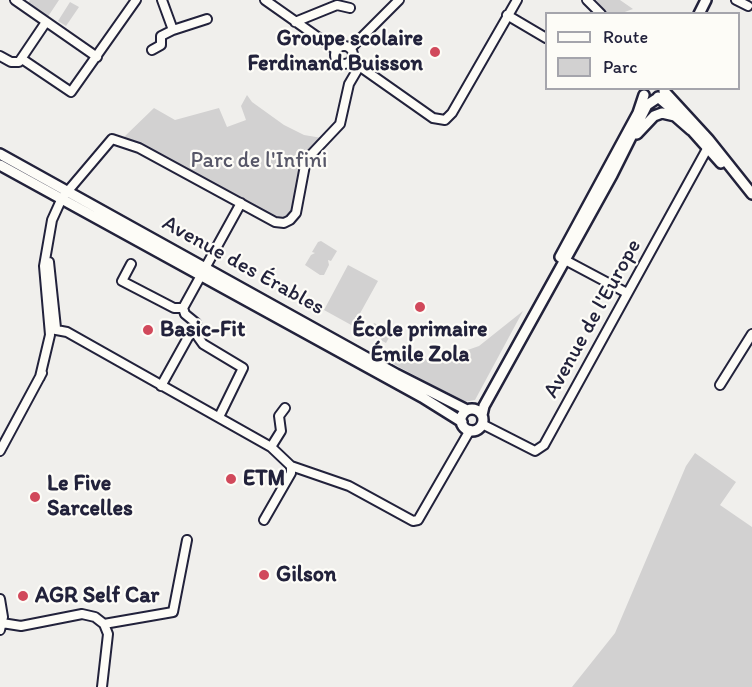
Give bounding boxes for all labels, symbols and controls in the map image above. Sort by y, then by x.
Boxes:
legend [545,12,740,90]
place label: Groupe scolaire Ferdinand Buisson [248,26,423,78]
text: Route [603,26,648,48]
marker: Groupe scolaire Ferdinand Buisson [428,45,442,59]
text: Parc [603,56,637,78]
park label: Parc de l'Infini [191,148,327,174]
street label: Avenue des Érables [157,211,329,321]
street label: Avenue de l'Europe [538,235,648,403]
marker: École primaire Émile Zola [413,300,427,314]
place label: Basic-Fit [160,317,245,343]
place label: École primaire Émile Zola [352,317,488,368]
marker: Basic-Fit [141,323,155,337]
place label: ETM [243,466,285,492]
place label: Le Five Sarcelles [47,471,133,522]
marker: ETM [224,472,238,486]
marker: Le Five Sarcelles [28,490,42,504]
place label: Gilson [276,562,336,588]
marker: Gilson [257,568,271,582]
place label: AGR Self Car [35,583,159,609]
marker: AGR Self Car [16,589,30,603]

